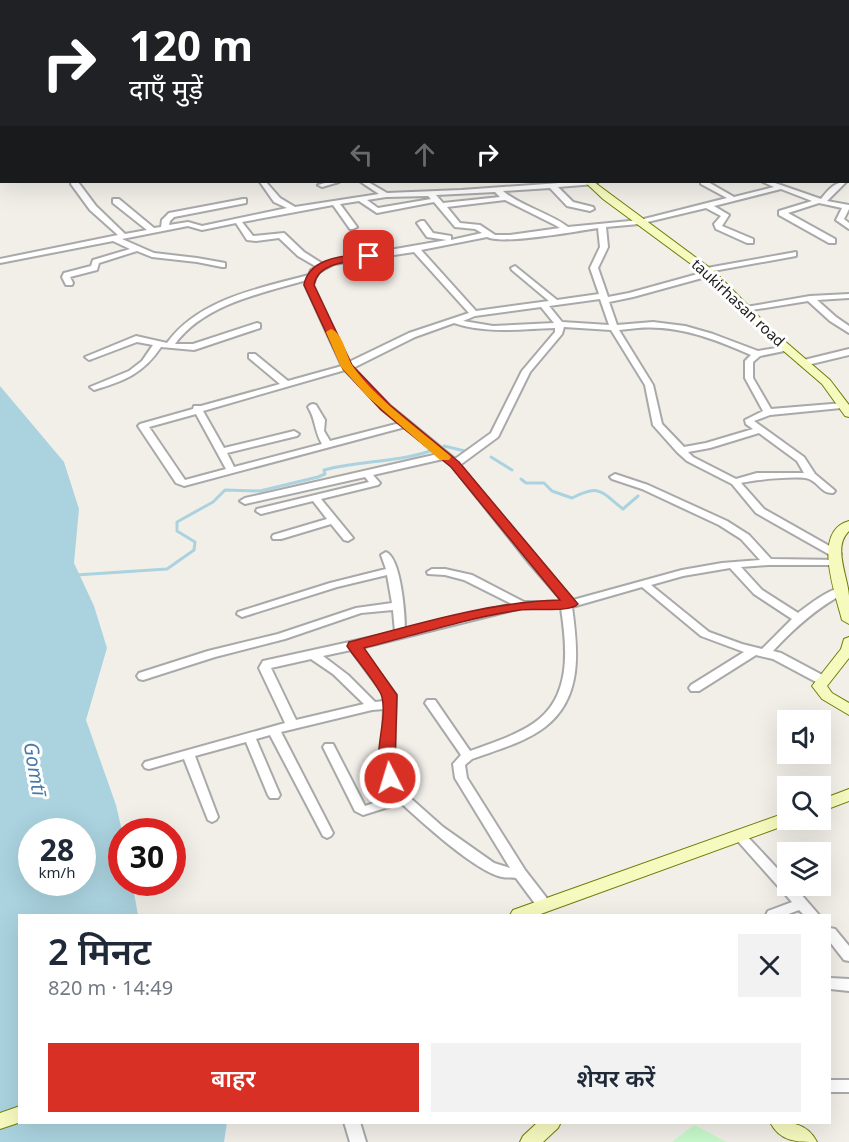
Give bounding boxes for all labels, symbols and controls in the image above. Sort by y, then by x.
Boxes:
text: 120 m [129,16,253,73]
icon: right [30,24,108,102]
text: दाएँ मुड़ें [129,70,203,107]
icon: left [345,138,378,171]
icon: ahead [408,138,441,171]
icon: right [471,138,504,171]
pin [343,230,394,281]
icon: arrive [352,239,385,272]
street label: taukirhasan road [688,254,789,351]
map controls [777,710,831,896]
button: sound [777,710,831,764]
water label: Gomtī [17,740,54,800]
position arrow [358,746,422,810]
button: search [777,776,831,830]
speed limit sign: 30 [108,818,186,896]
text: 28 [40,829,74,870]
button: layers [777,842,831,896]
text: km/h [39,862,75,882]
text: 2 मिनट [48,927,151,976]
button: close [738,934,801,997]
text: 820 m · 14:49 [48,974,173,1001]
button: बाहर [48,1043,419,1112]
button: शेयर करें [431,1043,801,1112]

